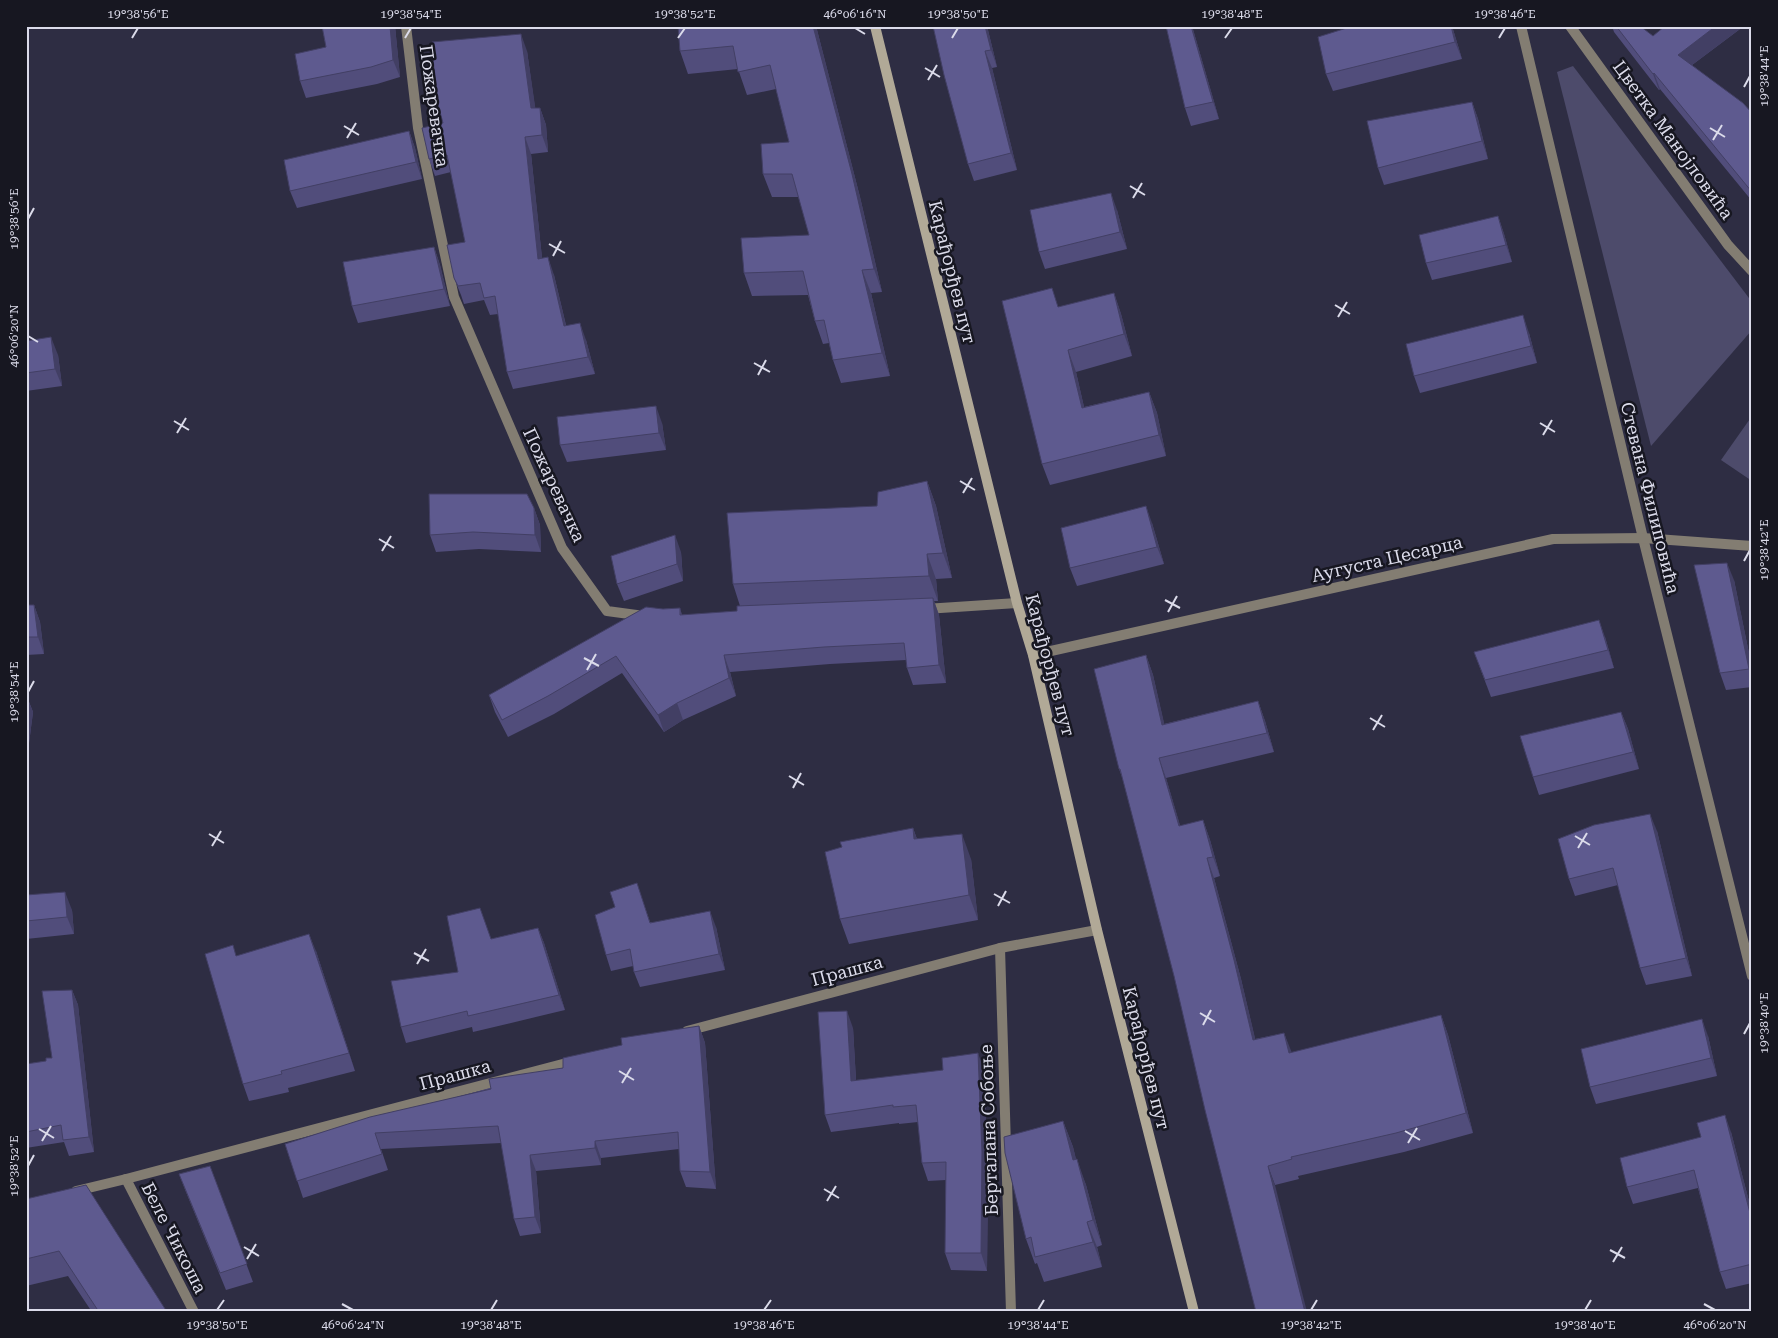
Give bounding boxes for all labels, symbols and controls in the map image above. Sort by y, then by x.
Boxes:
text: 19°38'56"E [107,7,169,21]
text: 19°38'54"E [380,7,442,21]
text: 19°38'52"E [654,7,716,21]
text: 46°06'16"N [823,7,887,21]
text: 19°38'50"E [927,7,989,21]
text: 19°38'48"E [1201,7,1263,21]
text: 19°38'46"E [1474,7,1536,21]
street label: Пожаревачка [415,43,454,169]
text: 19°38'44"E [1757,45,1771,107]
street label: Цветка Манојловића [1609,56,1738,223]
text: 19°38'56"E [7,188,21,250]
street label: Карађорђев пут [925,198,980,346]
text: 46°06'20"N [7,304,21,368]
street label: Стевана Филиповића [1616,400,1685,596]
street label: Пожаревачка [519,424,590,545]
text: 19°38'42"E [1757,519,1771,581]
street label: Аугуста Цесарца [1309,531,1465,586]
street label: Карађорђев пут [1021,591,1080,738]
text: 19°38'54"E [7,661,21,723]
street label: Прашка [809,951,885,990]
street label: Карађорђев пут [1119,984,1174,1132]
text: 19°38'40"E [1757,992,1771,1054]
street label: Берталана Собоње [975,1044,1002,1216]
street label: Прашка [417,1055,493,1094]
text: 19°38'52"E [7,1135,21,1197]
street label: Беле Чикоша [137,1179,212,1297]
text: 19°38'50"E [186,1318,248,1332]
text: 46°06'24"N [321,1318,385,1332]
text: 19°38'48"E [460,1318,522,1332]
text: 19°38'46"E [733,1318,795,1332]
text: 19°38'44"E [1007,1318,1069,1332]
text: 19°38'42"E [1280,1318,1342,1332]
text: 19°38'40"E [1554,1318,1616,1332]
text: 46°06'20"N [1683,1318,1747,1332]

